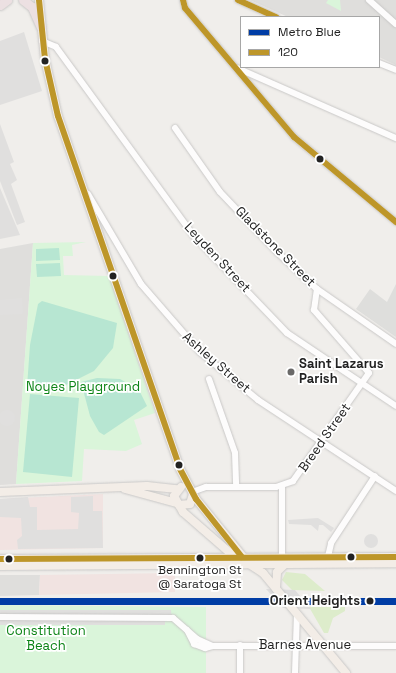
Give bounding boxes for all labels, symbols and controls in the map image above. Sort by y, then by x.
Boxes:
legend [240,16,380,68]
text: Metro Blue [278,24,341,40]
text: 120 [278,44,298,60]
unlabelled marker [40,56,50,66]
unlabelled marker [315,154,325,164]
street label: Gladstone Street [232,204,318,290]
street label: Leyden Street [181,220,253,296]
unlabelled marker [108,271,118,281]
street label: Ashley Street [179,329,253,397]
place label: Saint Lazarus Parish [299,357,384,388]
marker: Saint Lazarus Parish [286,367,296,377]
park label: Noyes Playground [26,379,140,395]
street label: Breed Street [296,401,354,475]
unlabelled marker [174,460,184,470]
unlabelled marker [346,552,356,562]
marker: Bennington St @ Saratoga St [195,553,205,563]
unlabelled marker [4,554,14,564]
place label: Bennington St @ Saratoga St [158,564,242,592]
place label: Orient Heights [270,593,360,609]
marker: Orient Heights [363,594,377,608]
park label: Constitution Beach [6,624,86,655]
street label: Barnes Avenue [259,637,351,653]

